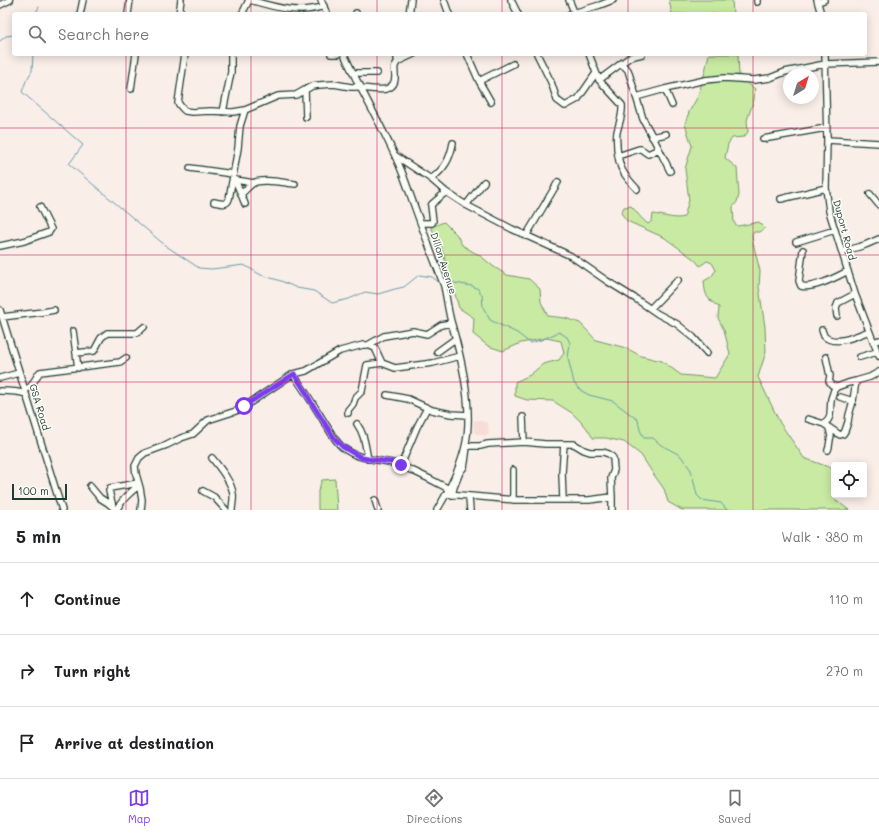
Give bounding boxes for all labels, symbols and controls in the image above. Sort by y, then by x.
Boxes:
search box [12,12,867,56]
icon: search [26,23,48,45]
text: Search here [58,24,149,44]
north arrow [783,68,819,104]
street label: Duport Road [830,198,860,262]
street label: Dillon Avenue [427,230,461,296]
street label: GSA Road [26,382,54,432]
route start [235,397,253,415]
route end [392,456,410,474]
map controls [831,462,867,498]
button: locate [831,462,867,498]
scale bar [12,482,67,501]
text: 100 m [18,483,49,498]
text: 5 min [16,525,61,547]
text: Walk · 380 m [781,528,863,545]
icon: ahead [16,588,38,610]
text: Continue [54,589,121,609]
text: 110 m [829,590,863,607]
icon: right [16,660,38,682]
text: Turn right [54,661,131,681]
text: 270 m [826,662,863,679]
icon: arrive [16,732,38,754]
text: Arrive at destination [54,733,214,753]
tab: Map [128,787,150,826]
tab: Directions [406,787,462,826]
tab: Saved [718,787,751,826]

